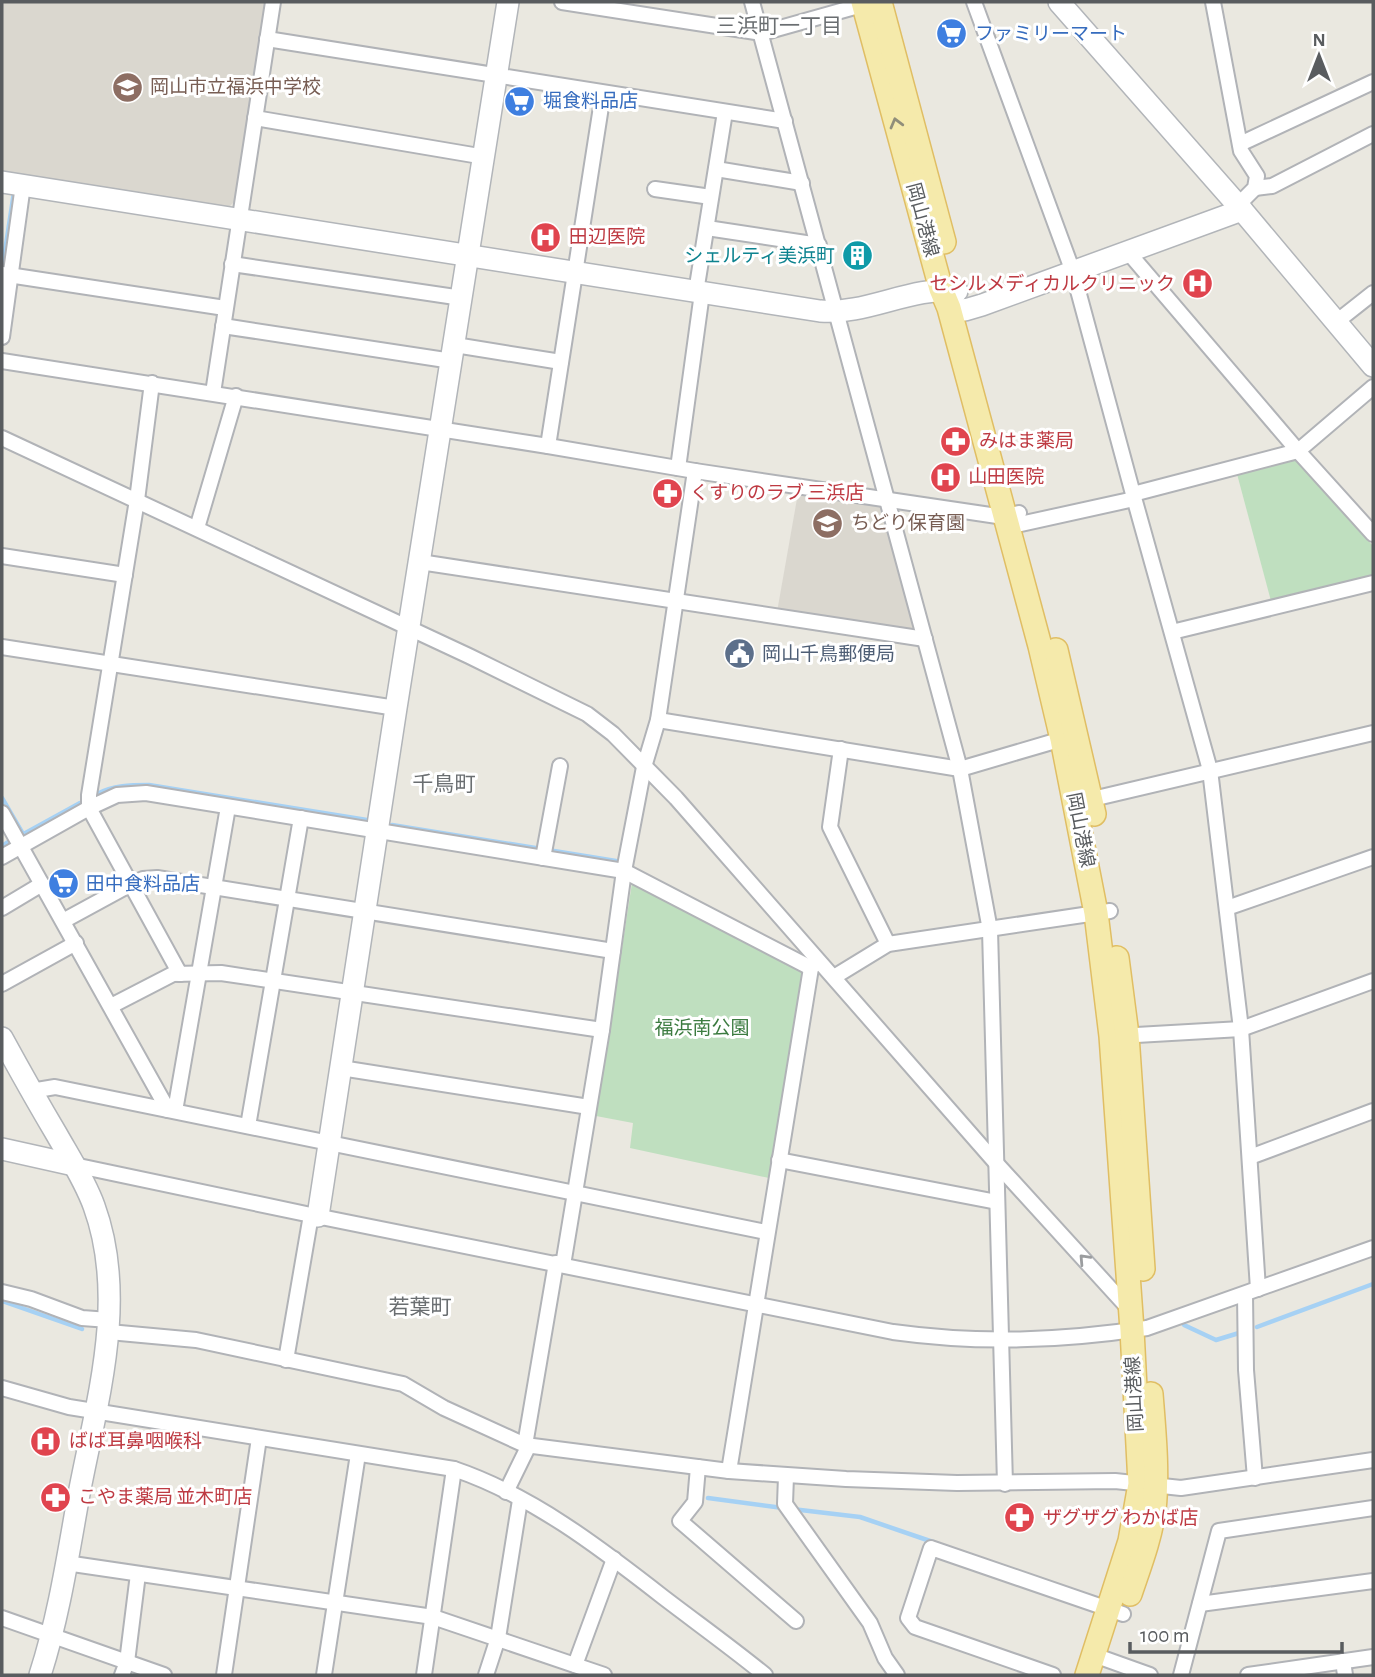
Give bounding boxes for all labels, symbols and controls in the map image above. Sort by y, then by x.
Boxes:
district label: 三浜町一丁目 [716,15,842,37]
supermarket icon: ファミリーマート [935,17,969,51]
north arrow [1284,21,1354,91]
place label: ファミリーマート [975,25,1127,44]
text: N [1312,31,1326,50]
school or university icon: 岡山市立福浜中学校 [110,70,144,104]
place label: 岡山市立福浜中学校 [150,76,321,97]
supermarket icon: 堀食料品店 [503,84,537,118]
place label: 堀食料品店 [543,90,638,111]
one-way arrow [889,117,904,129]
street label: 岡山港線 [903,180,943,259]
hospital icon: 田辺医院 [529,220,563,254]
place label: 田辺医院 [569,227,645,247]
building icon: シェルティ美浜町 [841,239,875,273]
place label: シェルティ美浜町 [684,246,835,266]
hospital icon: セシルメディカルクリニック [1181,267,1215,301]
place label: セシルメディカルクリニック [929,273,1175,294]
pharmacy icon: みはま薬局 [939,424,973,458]
place label: みはま薬局 [979,430,1074,451]
hospital icon: 山田医院 [928,460,962,494]
place label: 山田医院 [968,467,1044,487]
pharmacy icon: くすりのラブ 三浜店 [650,476,684,510]
place label: くすりのラブ 三浜店 [690,482,864,503]
school or university icon: ちどり保育園 [811,506,845,540]
place label: ちどり保育園 [851,513,965,533]
public building icon: 岡山千鳥郵便局 [722,637,756,671]
place label: 岡山千鳥郵便局 [762,643,895,664]
district label: 千鳥町 [413,773,476,795]
street label: 岡山港線 [1063,790,1099,869]
supermarket icon: 田中食料品店 [46,867,80,901]
place label: 田中食料品店 [86,873,200,894]
park label: 福浜南公園 [654,1018,750,1038]
one-way arrow [1080,1254,1093,1267]
district label: 若葉町 [389,1296,452,1318]
street label: 岡山港線 [1122,1356,1146,1433]
hospital icon: ばば耳鼻咽喉科 [29,1424,63,1458]
place label: ばば耳鼻咽喉科 [69,1430,202,1451]
pharmacy icon: こやま薬局 並木町店 [38,1480,72,1514]
place label: こやま薬局 並木町店 [78,1486,252,1507]
pharmacy icon: ザグザグ わかば店 [1003,1501,1037,1535]
place label: ザグザグ わかば店 [1043,1507,1198,1528]
scale bar [1130,1610,1342,1654]
text: 100 m [1140,1625,1190,1646]

